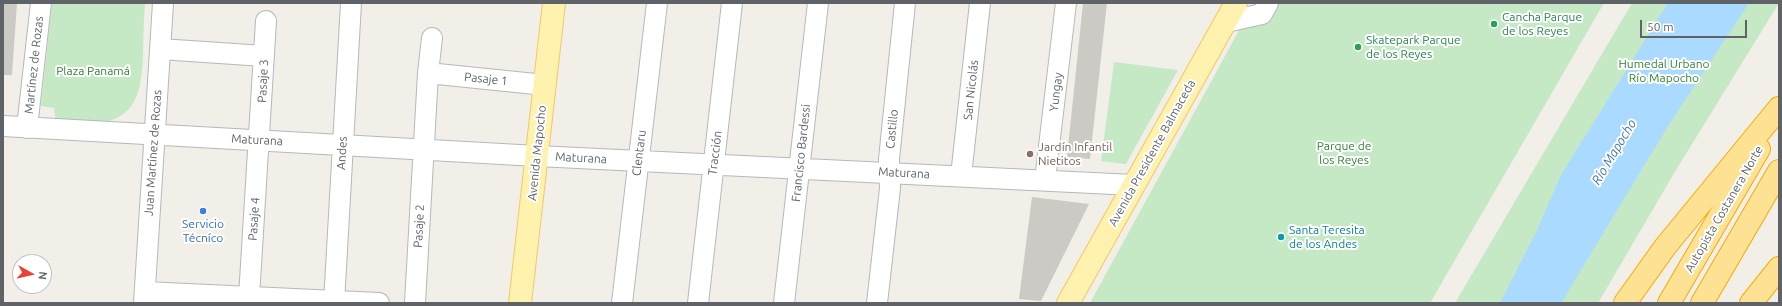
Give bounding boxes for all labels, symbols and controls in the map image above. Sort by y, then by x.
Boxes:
place label: Cancha Parque de los Reyes [1502,10,1582,38]
scale bar [1642,12,1749,38]
street label: Martínez de Rozas [22,15,46,115]
marker: Cancha Parque de los Reyes [1489,19,1499,29]
text: 50 m [1647,20,1674,33]
place label: Skatepark Parque de los Reyes [1366,33,1461,61]
marker: Skatepark Parque de los Reyes [1353,42,1363,52]
park label: Humedal Urbano Río Mapocho [1618,57,1710,85]
street label: Pasaje 3 [255,59,271,103]
street label: San Nicolás [961,59,981,121]
park label: Plaza Panamá [56,64,130,78]
street label: Pasaje 1 [464,70,508,88]
street label: Yungay [1046,72,1066,112]
street label: Avenida Presidente Balmaceda [1106,77,1198,229]
street label: Juan Martínez de Rozas [141,89,165,217]
street label: Francisco Bardessi [789,104,813,202]
street label: Avenida Mapocho [525,105,549,201]
street label: Castillo [883,109,901,149]
water label: Río Mapocho [1588,116,1640,188]
street label: Clentaru [629,129,649,177]
street label: Tracción [705,130,725,176]
street label: Maturana [231,131,283,149]
street label: Andes [334,136,350,170]
park label: Parque de los Reyes [1317,139,1371,167]
place label: Jardín Infantil Nietitos [1038,140,1112,168]
street label: Autopista Costanera Norte [1682,143,1766,275]
street label: Maturana [555,149,607,167]
marker: Jardín Infantil Nietitos [1025,149,1035,159]
street label: Maturana [878,164,930,182]
street label: Pasaje 4 [245,197,263,241]
street label: Pasaje 2 [411,204,427,248]
marker: Servicio Técníco [198,206,208,216]
place label: Servicio Técníco [182,217,224,245]
place label: Santa Teresita de los Andes [1289,223,1365,251]
marker: Santa Teresita de los Andes [1276,232,1286,242]
north arrow [12,254,52,294]
text: N [36,271,49,280]

